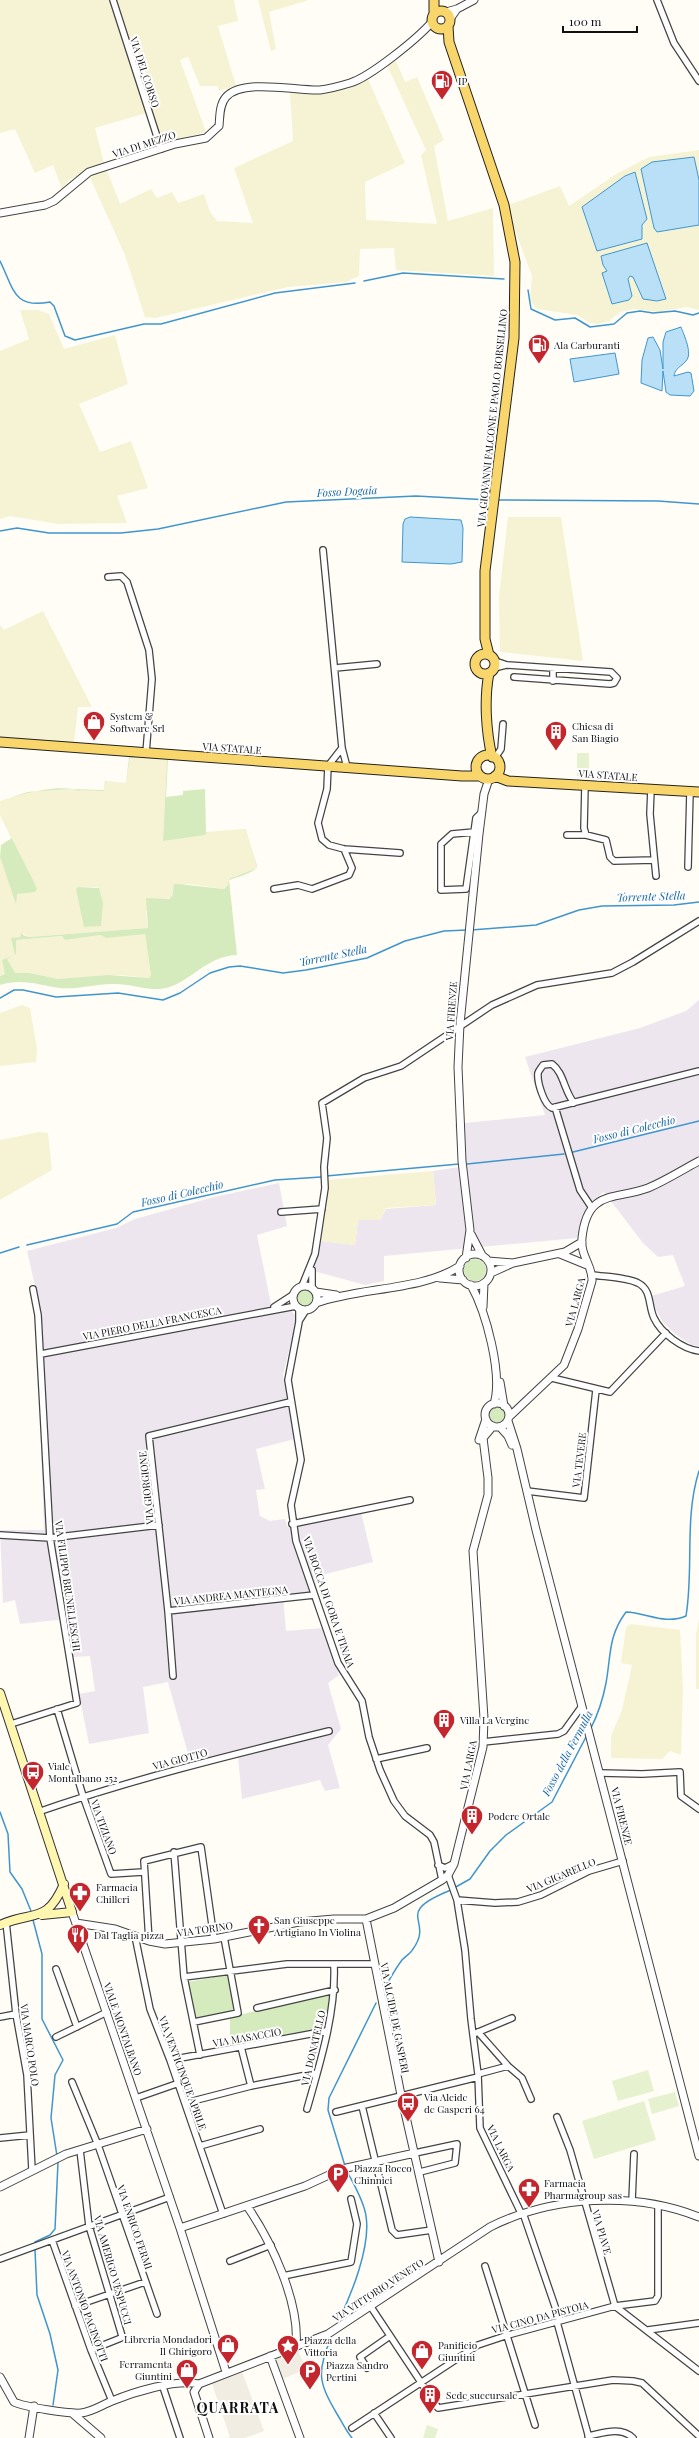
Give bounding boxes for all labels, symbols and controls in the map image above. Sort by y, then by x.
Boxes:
scale bar [563,8,637,34]
text: 100 m [569,13,602,29]
street label: VIA DEL CORSO [127,34,163,109]
fuel station icon: IP [429,68,455,101]
place label: IP [458,74,467,88]
street label: VIA DI MEZZO [110,127,177,161]
street label: VIA GIOVANNI FALCONE E PAOLO BORSELLINO [473,308,510,529]
fuel station icon: Ala Carburanti [526,332,552,365]
place label: Ala Carburanti [553,338,620,352]
water label: Fosso Dogaia [315,482,378,500]
shop icon: System & Software Srl [81,709,107,742]
place label: System & Software Srl [110,709,165,735]
building icon: Chiesa di San Biagio [543,719,569,752]
place label: Chiesa di San Biagio [572,719,619,745]
street label: VIA STATALE [201,739,262,757]
street label: VIA STATALE [577,766,638,784]
water label: Torrente Stella [616,887,686,905]
water label: Torrente Stella [298,940,369,970]
street label: VIA FIRENZE [442,981,460,1042]
water label: Fosso di Colecchio [590,1112,677,1147]
water label: Fosso di Colecchio [138,1176,225,1210]
street label: VIA LARGA [561,1275,588,1329]
street label: VIA PIERO DELLA FRANCESCA [81,1303,223,1343]
street label: VIA TEVERE [569,1432,589,1489]
street label: VIA GIORGIONE [135,1451,157,1526]
street label: VIA FILIPPO BRUNELLESCHI [52,1519,84,1652]
street label: VIA BOCCA DI GORA E TINAIA [300,1534,358,1670]
street label: VIA ANDREA MANTEGNA [172,1582,289,1608]
building icon: Villa La Vergine [431,1707,457,1740]
water label: Fosso della Fermulla [538,1707,596,1799]
place label: Villa La Vergine [459,1713,529,1727]
street label: VIA LARGA [456,1738,480,1792]
street label: VIA GIOTTO [150,1745,209,1773]
bus stop icon: Viale Montalbano 252 [20,1759,46,1792]
place label: Viale Montalbano 252 [47,1759,118,1785]
street label: VIA FIRENZE [608,1785,636,1846]
street label: VIA TIZIANO [87,1797,120,1856]
building icon: Podere Ortale [459,1803,485,1836]
place label: Podere Ortale [488,1809,550,1823]
street label: VIA GIGARELLO [523,1854,598,1896]
pharmacy icon: Farmacia Chilleri [67,1880,93,1913]
place label: Farmacia Chilleri [96,1880,138,1906]
church icon: San Giuseppe Artigiano In Violina [246,1913,272,1946]
place label: San Giuseppe Artigiano In Violina [273,1913,361,1939]
street label: VIA TORINO [175,1918,234,1940]
restaurant icon: Dal Taglia pizza [65,1922,91,1955]
place label: Dal Taglia pizza [94,1928,164,1942]
street label: VIA ALCIDE DE GASPERI [377,1961,413,2074]
street label: VIALE MONTALBANO [100,1980,146,2077]
street label: VIA MARCO POLO [17,2002,43,2087]
street label: VIA DONATELLO [297,2009,329,2088]
street label: VIA VENTICINQUE APRILE [155,2013,210,2132]
street label: VIA MASACCIO [211,2024,282,2050]
bus stop icon: Via Alcide de Gasperi 64 [395,2090,421,2123]
place label: Via Alcide de Gasperi 64 [423,2090,485,2116]
street label: VIA LARGA [483,2121,519,2174]
parking icon: Piazza Rocco Chinnici [325,2161,351,2194]
place label: Piazza Rocco Chinnici [354,2161,412,2187]
pharmacy icon: Farmacia Pharmagroup sas [516,2176,542,2209]
place label: Farmacia Pharmagroup sas [544,2176,622,2202]
street label: VIA ENRICO FERMI [114,2182,156,2271]
street label: VIA PIAVE [589,2207,615,2256]
street label: VIA AMERIGO VESPUCCI [90,2213,135,2326]
street label: VIA ANTONIO PACINOTTI [58,2248,112,2363]
street label: VIA VITTORIO VENETO [329,2255,426,2325]
street label: VIA CINO DA PISTOIA [489,2297,590,2337]
place label: Libreria Mondadori Il Ghirigoro [124,2332,213,2358]
shop icon: Libreria Mondadori Il Ghirigoro [215,2332,241,2365]
place icon: Piazza della Vittoria [275,2333,301,2366]
place label: Piazza della Vittoria [303,2333,356,2359]
shop icon: Panificio Giuntini [409,2338,435,2371]
place label: Panificio Giuntini [438,2338,478,2364]
place label: Ferramenta Giuntini [119,2357,172,2383]
shop icon: Ferramenta Giuntini [174,2357,200,2390]
parking icon: Piazza Sandro Pertini [297,2358,323,2391]
place label: Piazza Sandro Pertini [326,2358,389,2384]
building icon: Sede succursale [417,2382,443,2415]
place label: Sede succursale [446,2388,517,2402]
district label: QUARRATA [197,2398,279,2417]

